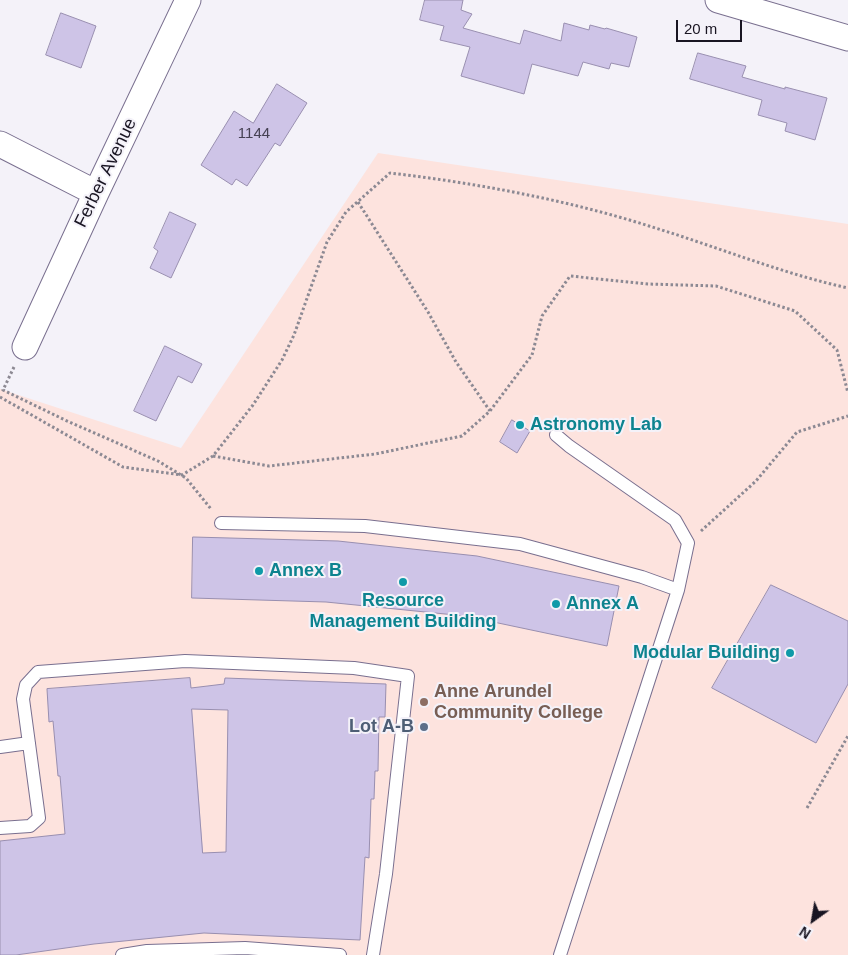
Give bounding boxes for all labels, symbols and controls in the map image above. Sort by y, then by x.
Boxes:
scale bar [678,10,744,42]
text: 20 m [684,20,717,37]
street label: Ferber Avenue [70,115,142,231]
house number: 1144 [238,125,270,143]
place label: Astronomy Lab [530,414,662,436]
marker: Astronomy Lab [514,419,526,431]
place label: Annex B [269,560,342,582]
marker: Annex B [253,565,265,577]
marker: Resource Management Building [397,576,409,588]
place label: Resource Management Building [309,590,497,632]
place label: Annex A [566,593,639,615]
marker: Annex A [550,598,562,610]
place label: Modular Building [633,642,780,664]
marker: Modular Building [784,647,796,659]
place label: Anne Arundel Community College [434,681,603,724]
marker: Anne Arundel Community College [418,696,430,708]
place label: Lot A-B [349,716,414,738]
marker: Lot A-B [418,721,430,733]
north arrow [788,895,838,945]
text: N [797,923,814,942]

